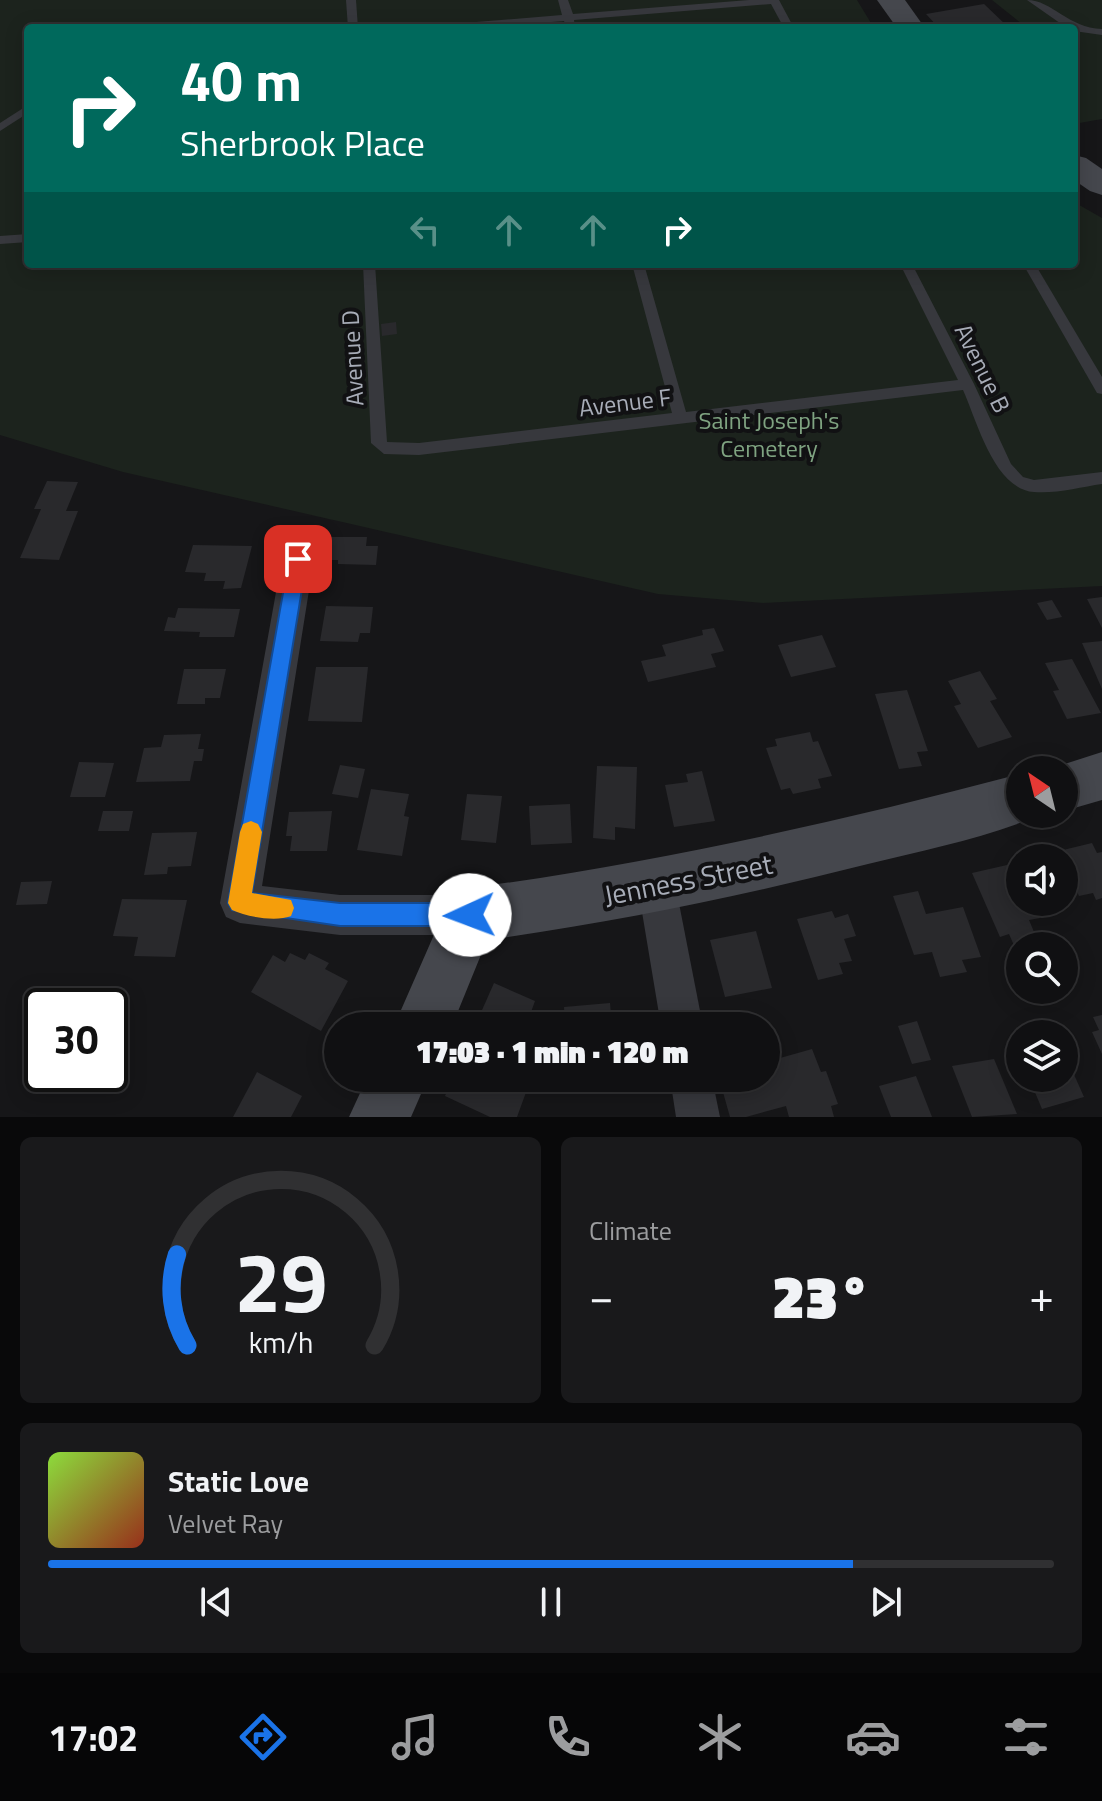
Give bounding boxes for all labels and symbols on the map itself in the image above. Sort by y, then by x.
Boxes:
street label: Avenue D [332,309,372,407]
street label: Avenue B [946,317,1020,419]
street label: Avenue F [577,378,673,426]
park label: Saint Joseph's Cemetery [699,402,839,466]
pin [264,525,332,593]
north arrow [1006,756,1078,828]
street label: Jenness Street [600,842,776,916]
position arrow [428,873,512,957]
speed limit sign: 30 [24,988,128,1092]

